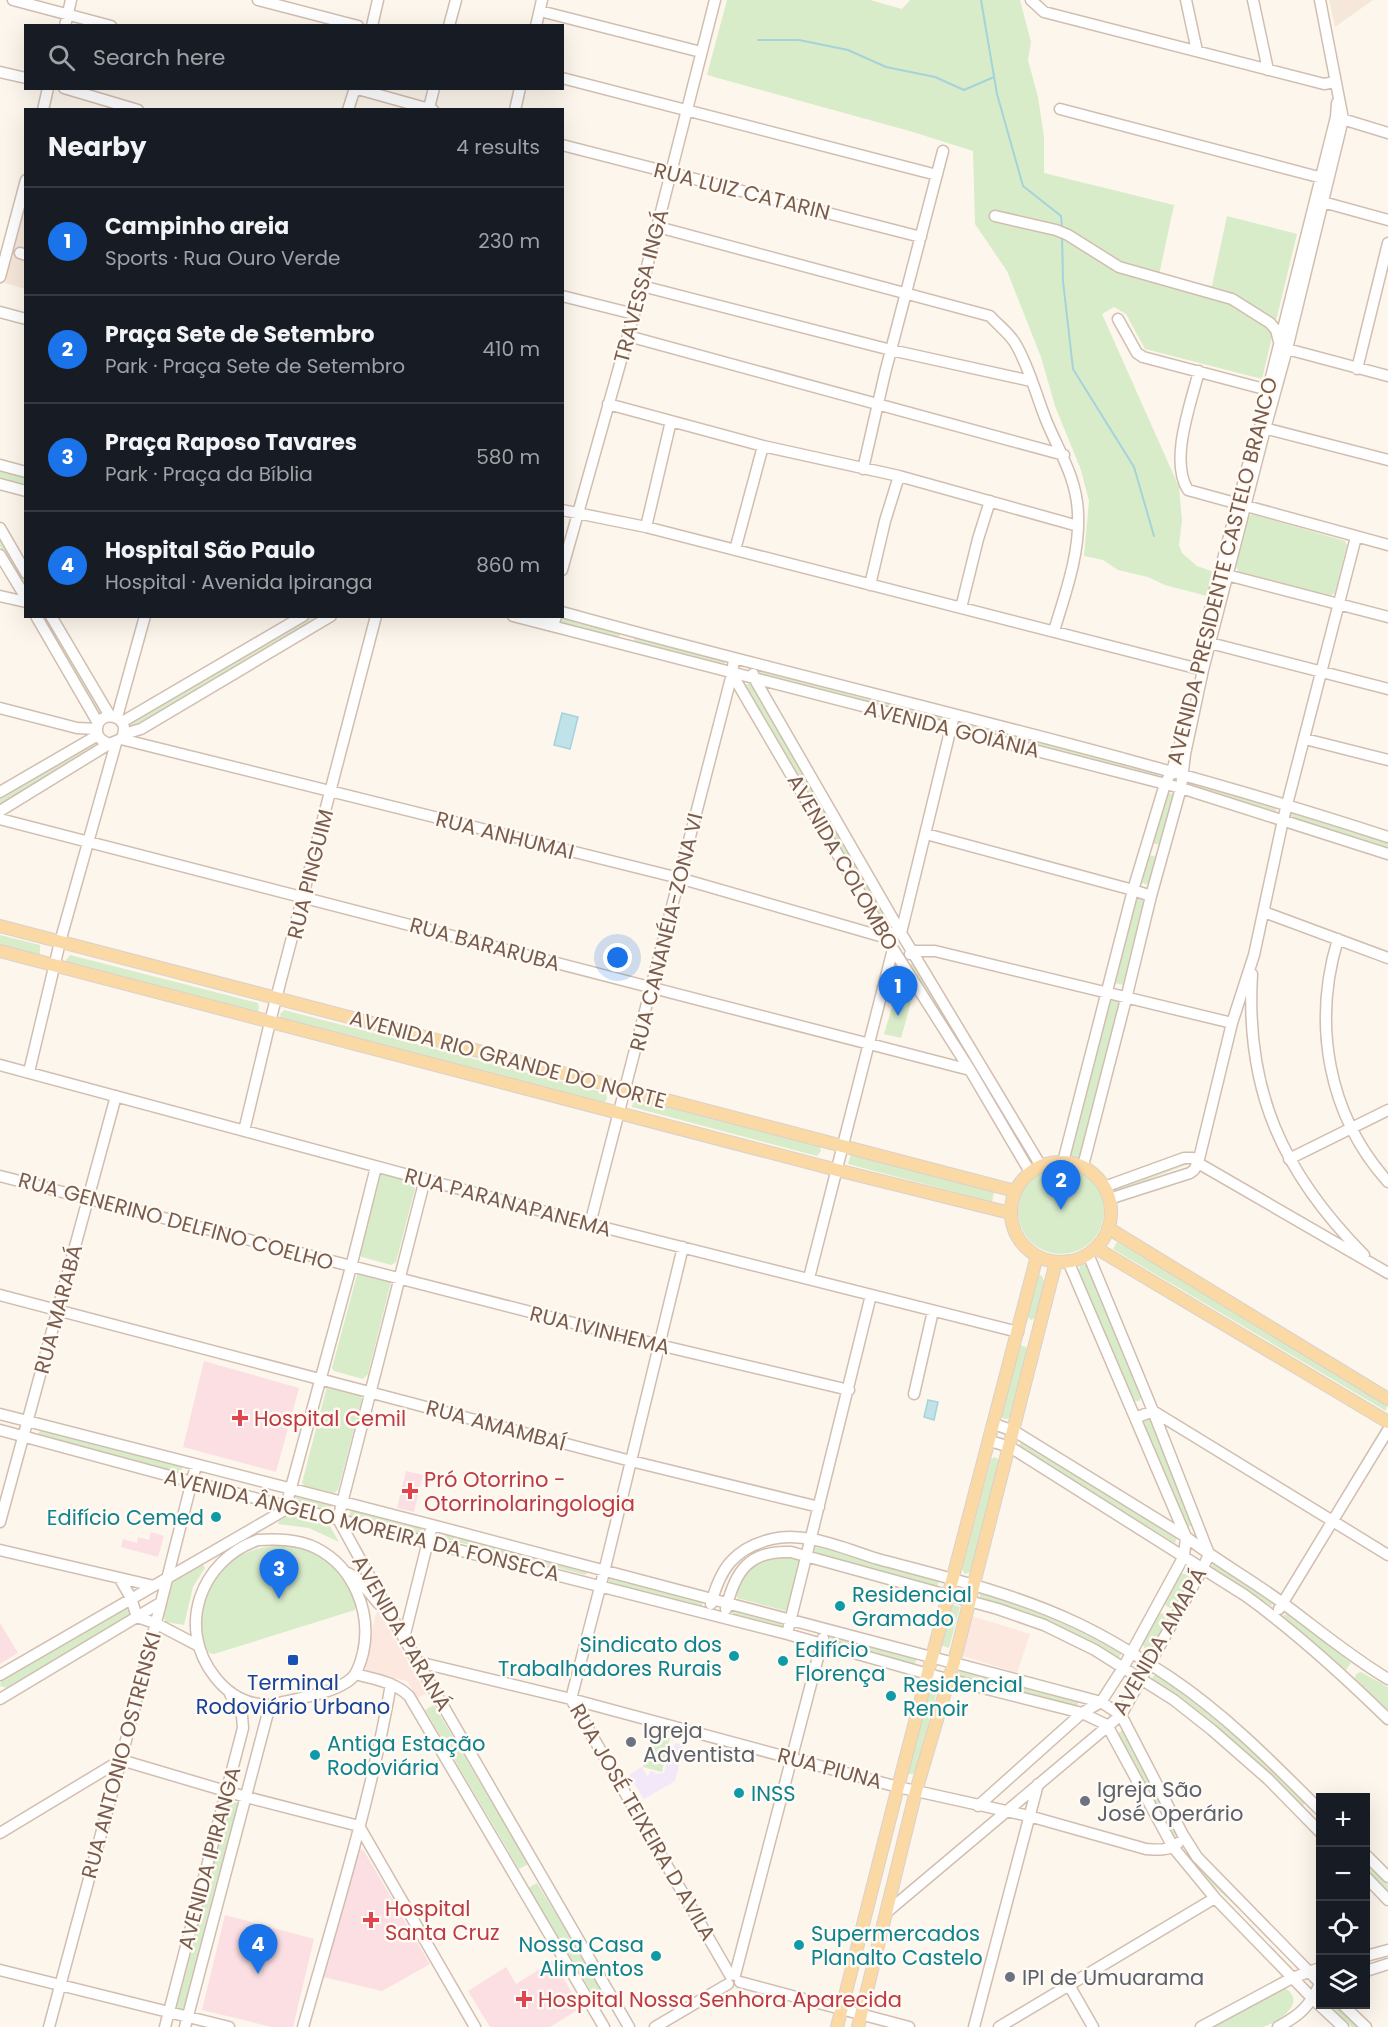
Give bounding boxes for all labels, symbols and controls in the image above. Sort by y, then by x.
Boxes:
search box [24,24,564,90]
icon: search [45,41,78,74]
text: Search here [93,42,226,73]
text: Nearby [48,129,146,165]
text: 4 results [456,133,540,161]
street label: RUA LUIZ CATARIN [651,155,833,227]
street label: TRAVESSA INGÁ [607,206,675,366]
text: Campinho areia [105,211,289,242]
text: 1 [64,227,71,255]
text: 230 m [478,227,540,255]
text: Sports · Rua Ouro Verde [105,244,340,272]
text: Praça Sete de Setembro [105,319,375,350]
text: 2 [62,335,73,363]
text: 410 m [483,335,540,363]
text: Park · Praça Sete de Setembro [105,352,405,380]
street label: AVENIDA PRESIDENTE CASTELO BRANCO [1160,374,1284,768]
text: Praça Raposo Tavares [105,427,357,458]
text: 3 [61,443,74,471]
text: 580 m [476,443,540,471]
text: Park · Praça da Bíblia [105,460,313,488]
text: Hospital São Paulo [105,535,315,566]
text: 4 [61,551,74,579]
text: 860 m [476,551,540,579]
text: Hospital · Avenida Ipiranga [105,568,373,596]
street label: AVENIDA GOIÂNIA [861,693,1043,765]
street label: AVENIDA COLOMBO [781,768,905,956]
street label: RUA ANHUMAI [433,804,577,866]
street label: RUA PINGUIM [280,806,340,942]
street label: RUA CANANÉIA-ZONA VI [622,810,710,1054]
street label: RUA BARARUBA [407,910,563,978]
your location [603,943,632,972]
pin: 1 [878,966,918,1016]
street label: AVENIDA RIO GRANDE DO NORTE [347,1003,669,1115]
street label: RUA PARANAPANEMA [401,1160,615,1244]
pin: 2 [1042,1160,1080,1210]
street label: RUA GENERINO DELFINO COELHO [15,1165,337,1277]
street label: RUA MARABÁ [27,1241,89,1377]
street label: RUA IVINHEMA [527,1299,673,1361]
street label: RUA AMAMBAÍ [423,1392,569,1458]
place label: Hospital Cemil [254,1404,406,1433]
marker: Hospital Cemil [231,1409,249,1427]
street label: AVENIDA ÂNGELO MOREIRA DA FONSECA [161,1462,563,1588]
place label: Pró Otorrino - Otorrinolaringologia [424,1465,635,1518]
marker: Pró Otorrino - Otorrinolaringologia [401,1482,419,1500]
place label: Edifício Cemed [47,1503,204,1532]
marker: Edifício Cemed [209,1510,223,1524]
pin: 3 [260,1550,298,1599]
street label: AVENIDA PARANÁ [345,1550,459,1716]
street label: AVENIDA AMAPÁ [1105,1562,1213,1720]
place label: Residencial Gramado [852,1580,972,1633]
marker: Residencial Gramado [833,1599,847,1613]
street label: RUA ANTONIO OSTRENSKI [74,1629,168,1881]
place label: Sindicato dos Trabalhadores Rurais [498,1630,722,1683]
place label: Edifício Florença [795,1635,885,1688]
marker: Sindicato dos Trabalhadores Rurais [727,1649,741,1663]
marker: Terminal Rodoviário Urbano [286,1653,300,1667]
marker: Edifício Florença [776,1654,790,1668]
place label: Terminal Rodoviário Urbano [196,1668,390,1721]
place label: Residencial Renoir [903,1670,1023,1723]
marker: Residencial Renoir [884,1689,898,1703]
street label: RUA JOSÉ TEIXEIRA D AVILA [563,1698,723,1946]
place label: Igreja Adventista [643,1716,755,1769]
place label: Antiga Estação Rodoviária [327,1729,485,1782]
marker: Igreja Adventista [624,1735,638,1749]
street label: RUA PIUNA [775,1740,885,1796]
marker: Antiga Estação Rodoviária [308,1748,322,1762]
street label: AVENIDA IPIRANGA [171,1763,247,1953]
place label: Igreja São José Operário [1097,1775,1243,1828]
place label: INSS [751,1779,796,1808]
marker: INSS [732,1786,746,1800]
map controls [1316,1793,1370,2009]
button: + [1316,1793,1370,1847]
marker: Igreja São José Operário [1078,1794,1092,1808]
button: − [1316,1847,1370,1901]
place label: Hospital Santa Cruz [385,1894,499,1947]
button: locate [1316,1901,1370,1955]
marker: Hospital Santa Cruz [362,1911,380,1929]
place label: Supermercados Planalto Castelo [811,1919,983,1972]
pin: 4 [238,1924,278,1974]
place label: Nossa Casa Alimentos [519,1930,644,1983]
marker: Supermercados Planalto Castelo [792,1938,806,1952]
marker: Nossa Casa Alimentos [649,1949,663,1963]
button: layers [1316,1955,1370,2009]
place label: IPI de Umuarama [1022,1963,1204,1992]
marker: IPI de Umuarama [1003,1970,1017,1984]
place label: Hospital Nossa Senhora Aparecida [538,1985,902,2014]
marker: Hospital Nossa Senhora Aparecida [515,1990,533,2008]

